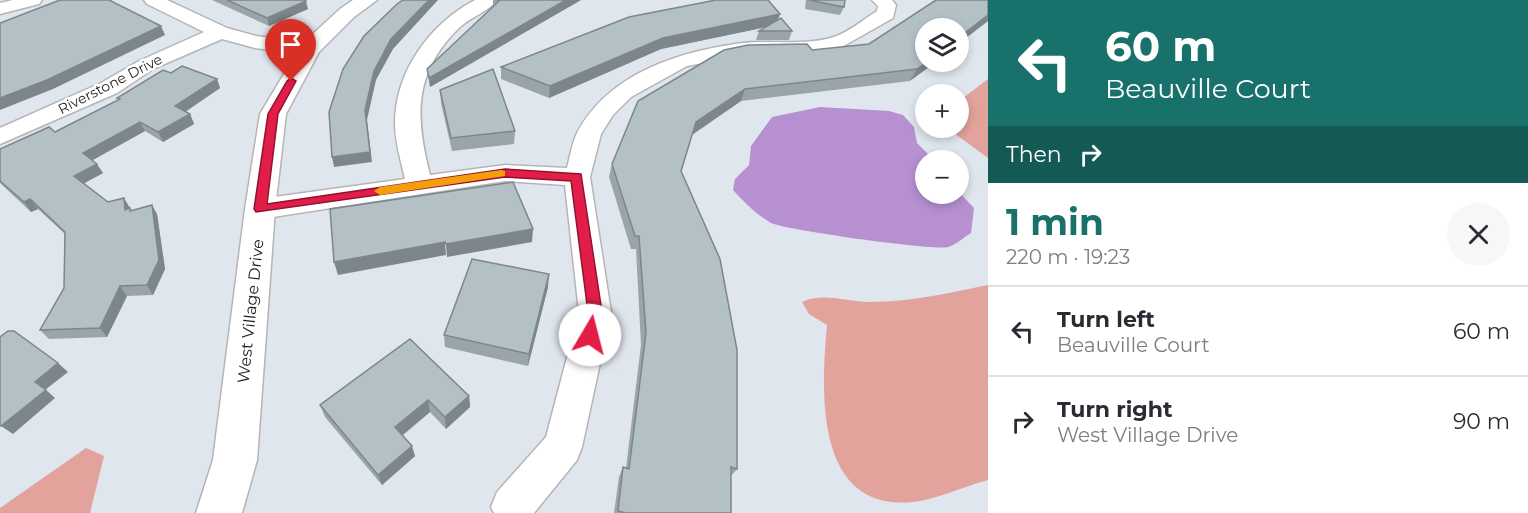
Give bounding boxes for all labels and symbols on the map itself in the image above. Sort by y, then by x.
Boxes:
pin [265,19,316,81]
street label: Riverstone Drive [55,50,165,118]
street label: West Village Drive [233,238,268,384]
position arrow [558,303,622,367]

